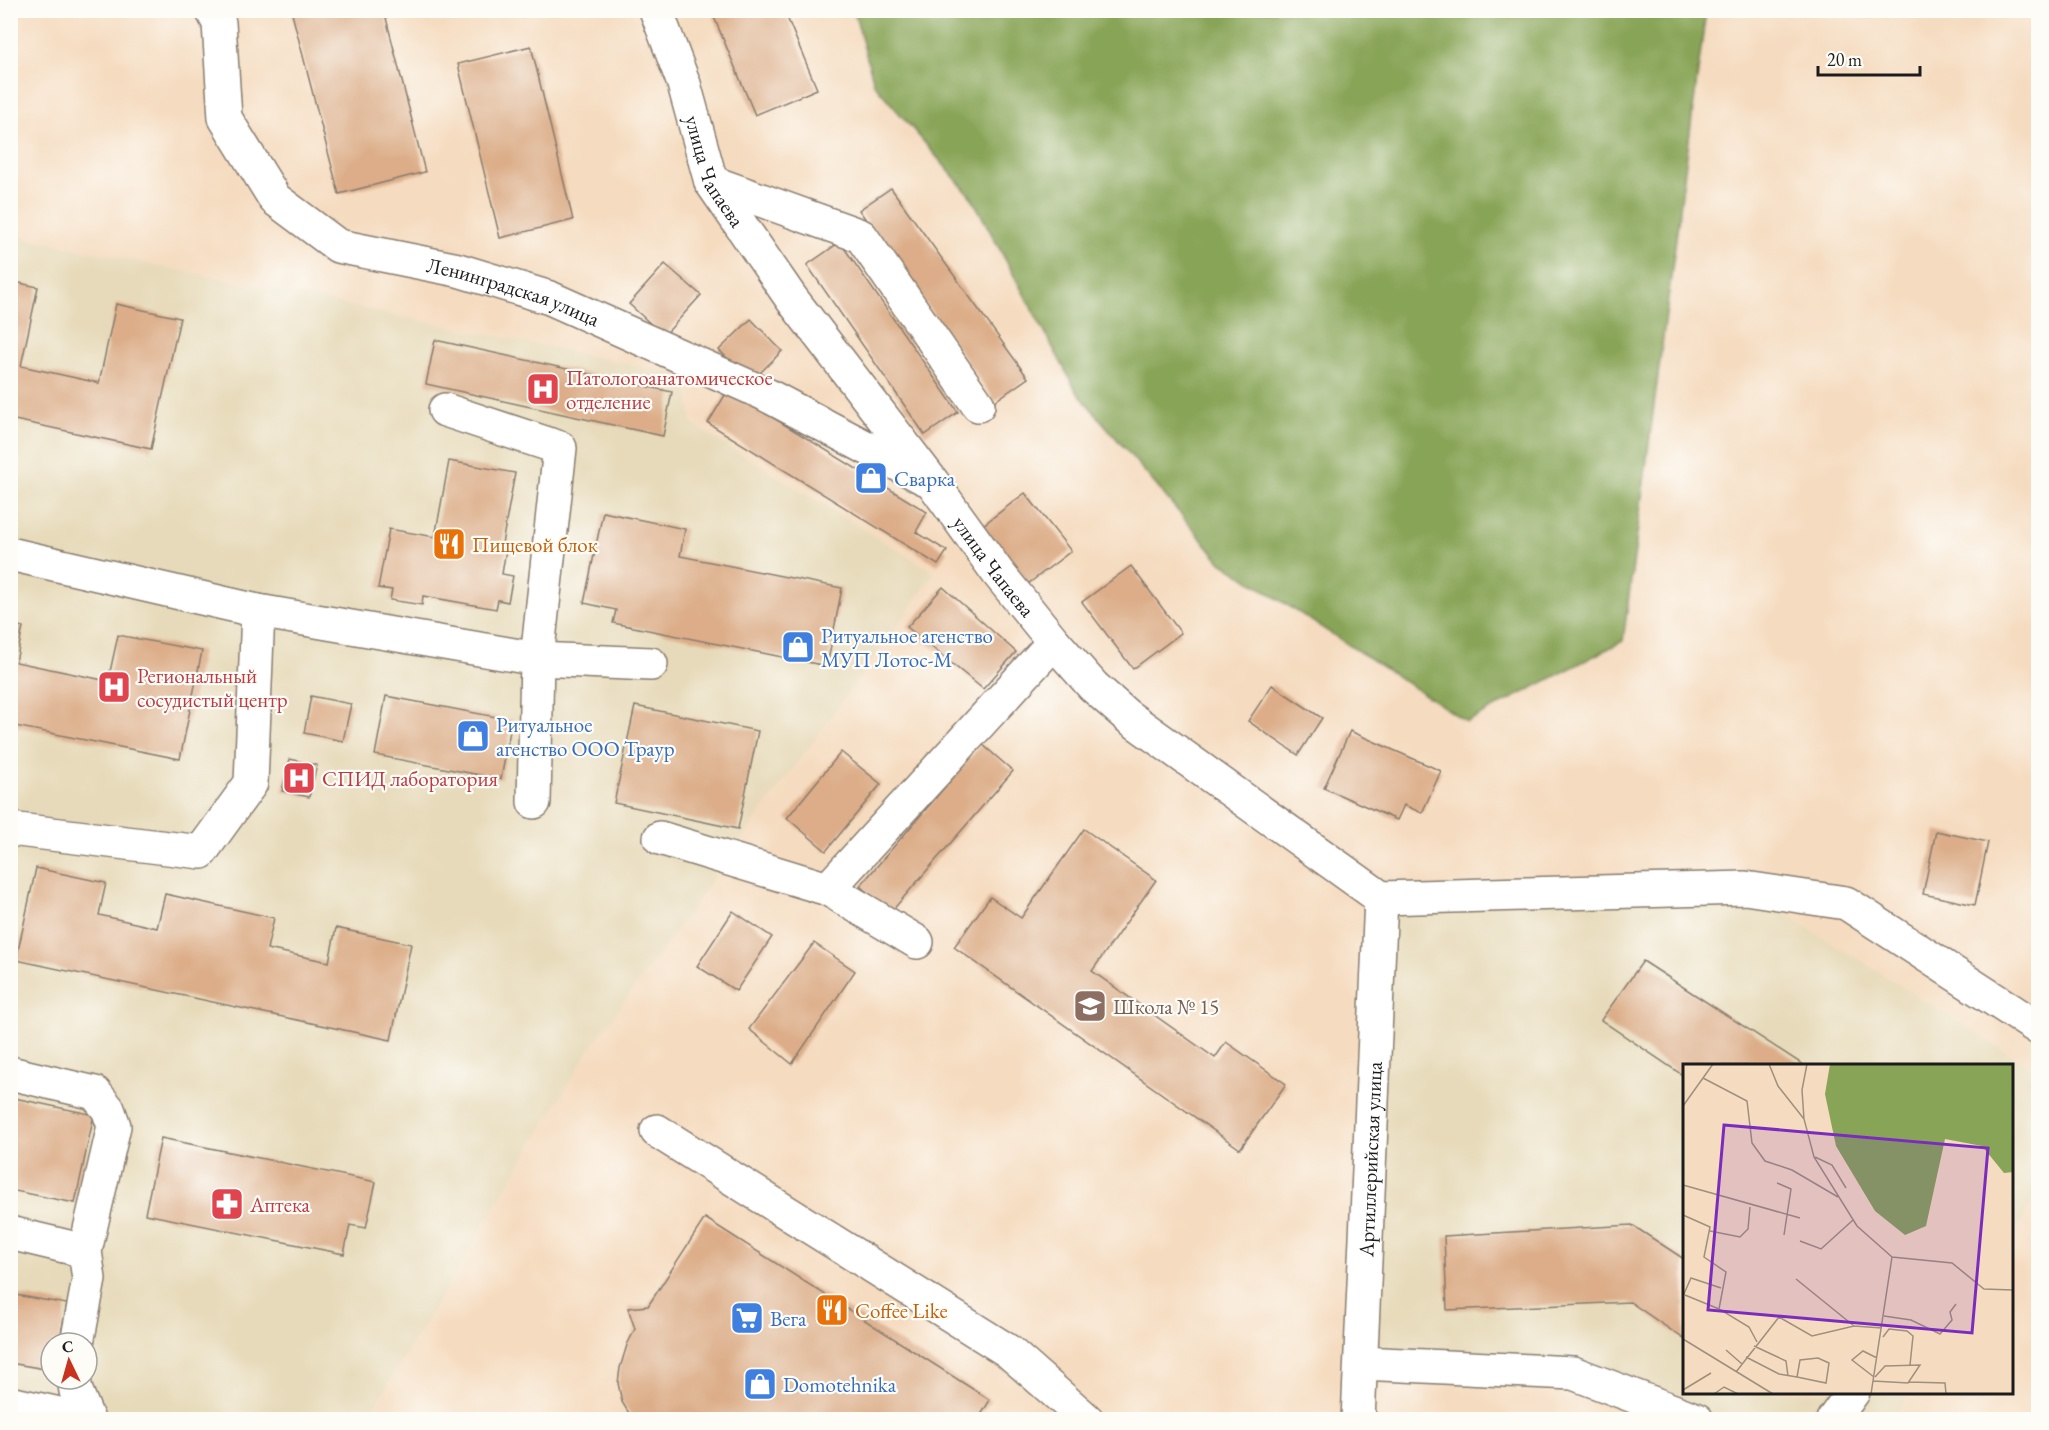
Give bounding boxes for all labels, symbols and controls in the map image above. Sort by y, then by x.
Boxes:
scale bar [1818,39,1920,77]
text: 20 m [1827,48,1862,71]
street label: улица Чапаева [680,112,752,232]
street label: Ленинградская улица [424,251,605,332]
place label: Патологоанатомическое отделение [566,364,773,415]
hospital icon: Патологоанатомическое отделение [525,371,561,407]
shop icon: Сварка [853,460,889,496]
place label: Сварка [894,465,956,492]
street label: улица Чапаева [947,510,1042,623]
restaurant icon: Пищевой блок [431,526,467,562]
place label: Пищевой блок [472,531,598,558]
place label: Ритуальное агенство МУП Лотос-М [821,622,993,673]
shop icon: Ритуальное агенство МУП Лотос-М [780,629,816,665]
place label: Региональный сосудистый центр [137,662,288,713]
hospital icon: Региональный сосудистый центр [96,669,132,705]
place label: Ритуальное агенство ООО Траур [496,711,675,762]
shop icon: Ритуальное агенство ООО Траур [455,718,491,754]
hospital icon: СПИД лаборатория [281,760,317,796]
place label: СПИД лаборатория [322,765,498,792]
school or university icon: Школа № 15 [1072,988,1108,1024]
place label: Школа № 15 [1113,993,1219,1020]
street label: Артиллерийская улица [1352,1060,1387,1259]
inset map [1683,1064,2013,1394]
pharmacy icon: Аптека [209,1186,245,1222]
place label: Аптека [249,1191,311,1218]
restaurant icon: Coffee Like [814,1292,850,1328]
place label: Coffee Like [855,1297,948,1324]
supermarket icon: Вега [729,1300,765,1336]
place label: Вега [770,1305,807,1332]
north arrow [39,1331,99,1391]
text: С [61,1336,74,1358]
shop icon: Domotehnika [742,1366,778,1402]
place label: Domotehnika [783,1371,897,1398]

